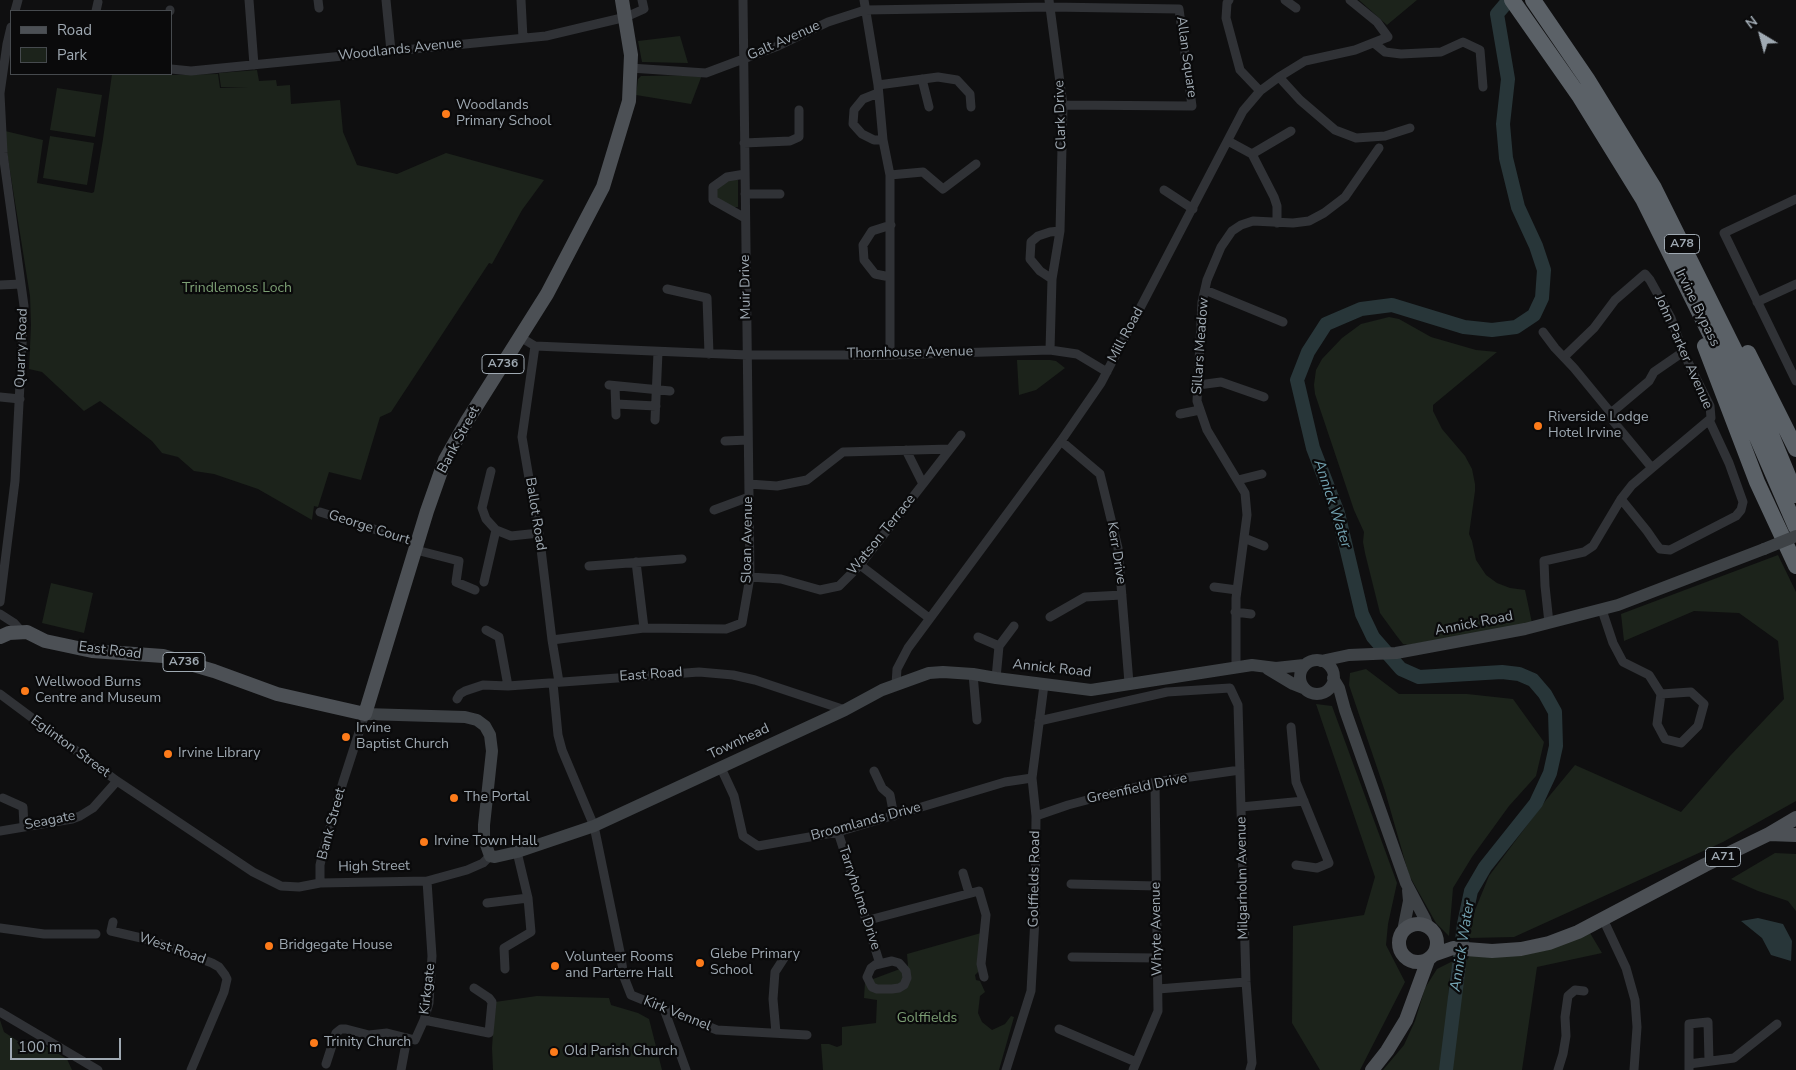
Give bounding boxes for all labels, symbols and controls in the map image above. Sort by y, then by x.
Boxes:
legend [10,10,172,75]
north arrow [1736,10,1786,60]
text: N [1742,12,1762,33]
street label: Allan Square [1172,15,1200,99]
street label: Galt Avenue [745,18,823,64]
text: Road [57,20,92,40]
street label: Woodlands Avenue [337,35,463,65]
text: Park [57,45,87,65]
street label: Clark Drive [1051,80,1071,150]
place label: Woodlands Primary School [456,98,551,130]
marker: Woodlands Primary School [440,108,452,120]
road number: A78 [1664,234,1700,253]
street label: Muir Drive [737,254,755,320]
street label: Irvine Bypass [1671,266,1723,350]
park label: Trindlemoss Loch [182,281,292,297]
street label: John Parker Avenue [1650,292,1716,412]
street label: Sillars Meadow [1189,297,1213,395]
street label: Mill Road [1105,305,1147,365]
street label: Quarry Road [12,308,32,388]
street label: Thornhouse Avenue [847,344,973,362]
road number: A736 [482,354,524,374]
street label: Bank Street [434,404,484,476]
place label: Riverside Lodge Hotel Irvine [1548,410,1648,442]
marker: Riverside Lodge Hotel Irvine [1532,420,1544,432]
water label: Annick Water [1309,458,1355,550]
street label: Ballot Road [521,476,549,552]
street label: Watson Terrace [844,491,920,579]
street label: Sloan Avenue [739,496,757,584]
street label: George Court [326,507,412,549]
street label: Kerr Drive [1103,521,1129,585]
street label: Annick Road [1434,608,1514,640]
street label: East Road [78,639,142,663]
road number: A736 [163,652,205,672]
street label: Annick Road [1012,657,1092,681]
street label: East Road [619,664,683,686]
place label: Wellwood Burns Centre and Museum [35,675,161,708]
marker: Wellwood Burns Centre and Museum [19,685,31,697]
street label: Eglinton Street [27,713,113,781]
street label: Townhead [706,720,772,764]
place label: Irvine Baptist Church [356,721,449,754]
marker: Irvine Baptist Church [340,731,352,743]
place label: Irvine Library [178,746,260,762]
marker: Irvine Library [162,748,174,760]
street label: Greenfield Drive [1085,770,1189,808]
street label: Bank Street [314,786,350,862]
place label: The Portal [464,790,530,806]
marker: The Portal [448,792,460,804]
street label: Broomlands Drive [809,799,923,845]
street label: Seagate [23,808,77,834]
street label: Milgarholm Avenue [1234,816,1252,940]
street label: Golffields Road [1026,830,1044,928]
place label: Irvine Town Hall [434,834,537,850]
marker: Irvine Town Hall [418,836,430,848]
street label: Tarryholme Drive [834,844,884,952]
road number: A71 [1706,848,1740,866]
street label: High Street [338,858,410,876]
street label: Whyte Avenue [1148,882,1166,976]
water label: Annick Water [1447,899,1479,993]
street label: West Road [136,930,208,968]
place label: Bridgegate House [279,938,393,954]
marker: Bridgegate House [263,940,275,952]
place label: Glebe Primary School [710,947,800,980]
place label: Volunteer Rooms and Parterre Hall [565,950,673,982]
marker: Glebe Primary School [694,957,706,969]
marker: Volunteer Rooms and Parterre Hall [549,960,561,972]
street label: Kirkgate [417,962,439,1016]
street label: Kirk Vennel [641,993,713,1035]
park label: Golffields [897,1011,957,1027]
scale bar [12,1028,124,1060]
place label: Trinity Church [324,1035,411,1051]
text: 100 m [18,1037,62,1057]
marker: Trinity Church [308,1037,320,1049]
place label: Old Parish Church [564,1044,678,1060]
marker: Old Parish Church [548,1046,560,1058]

